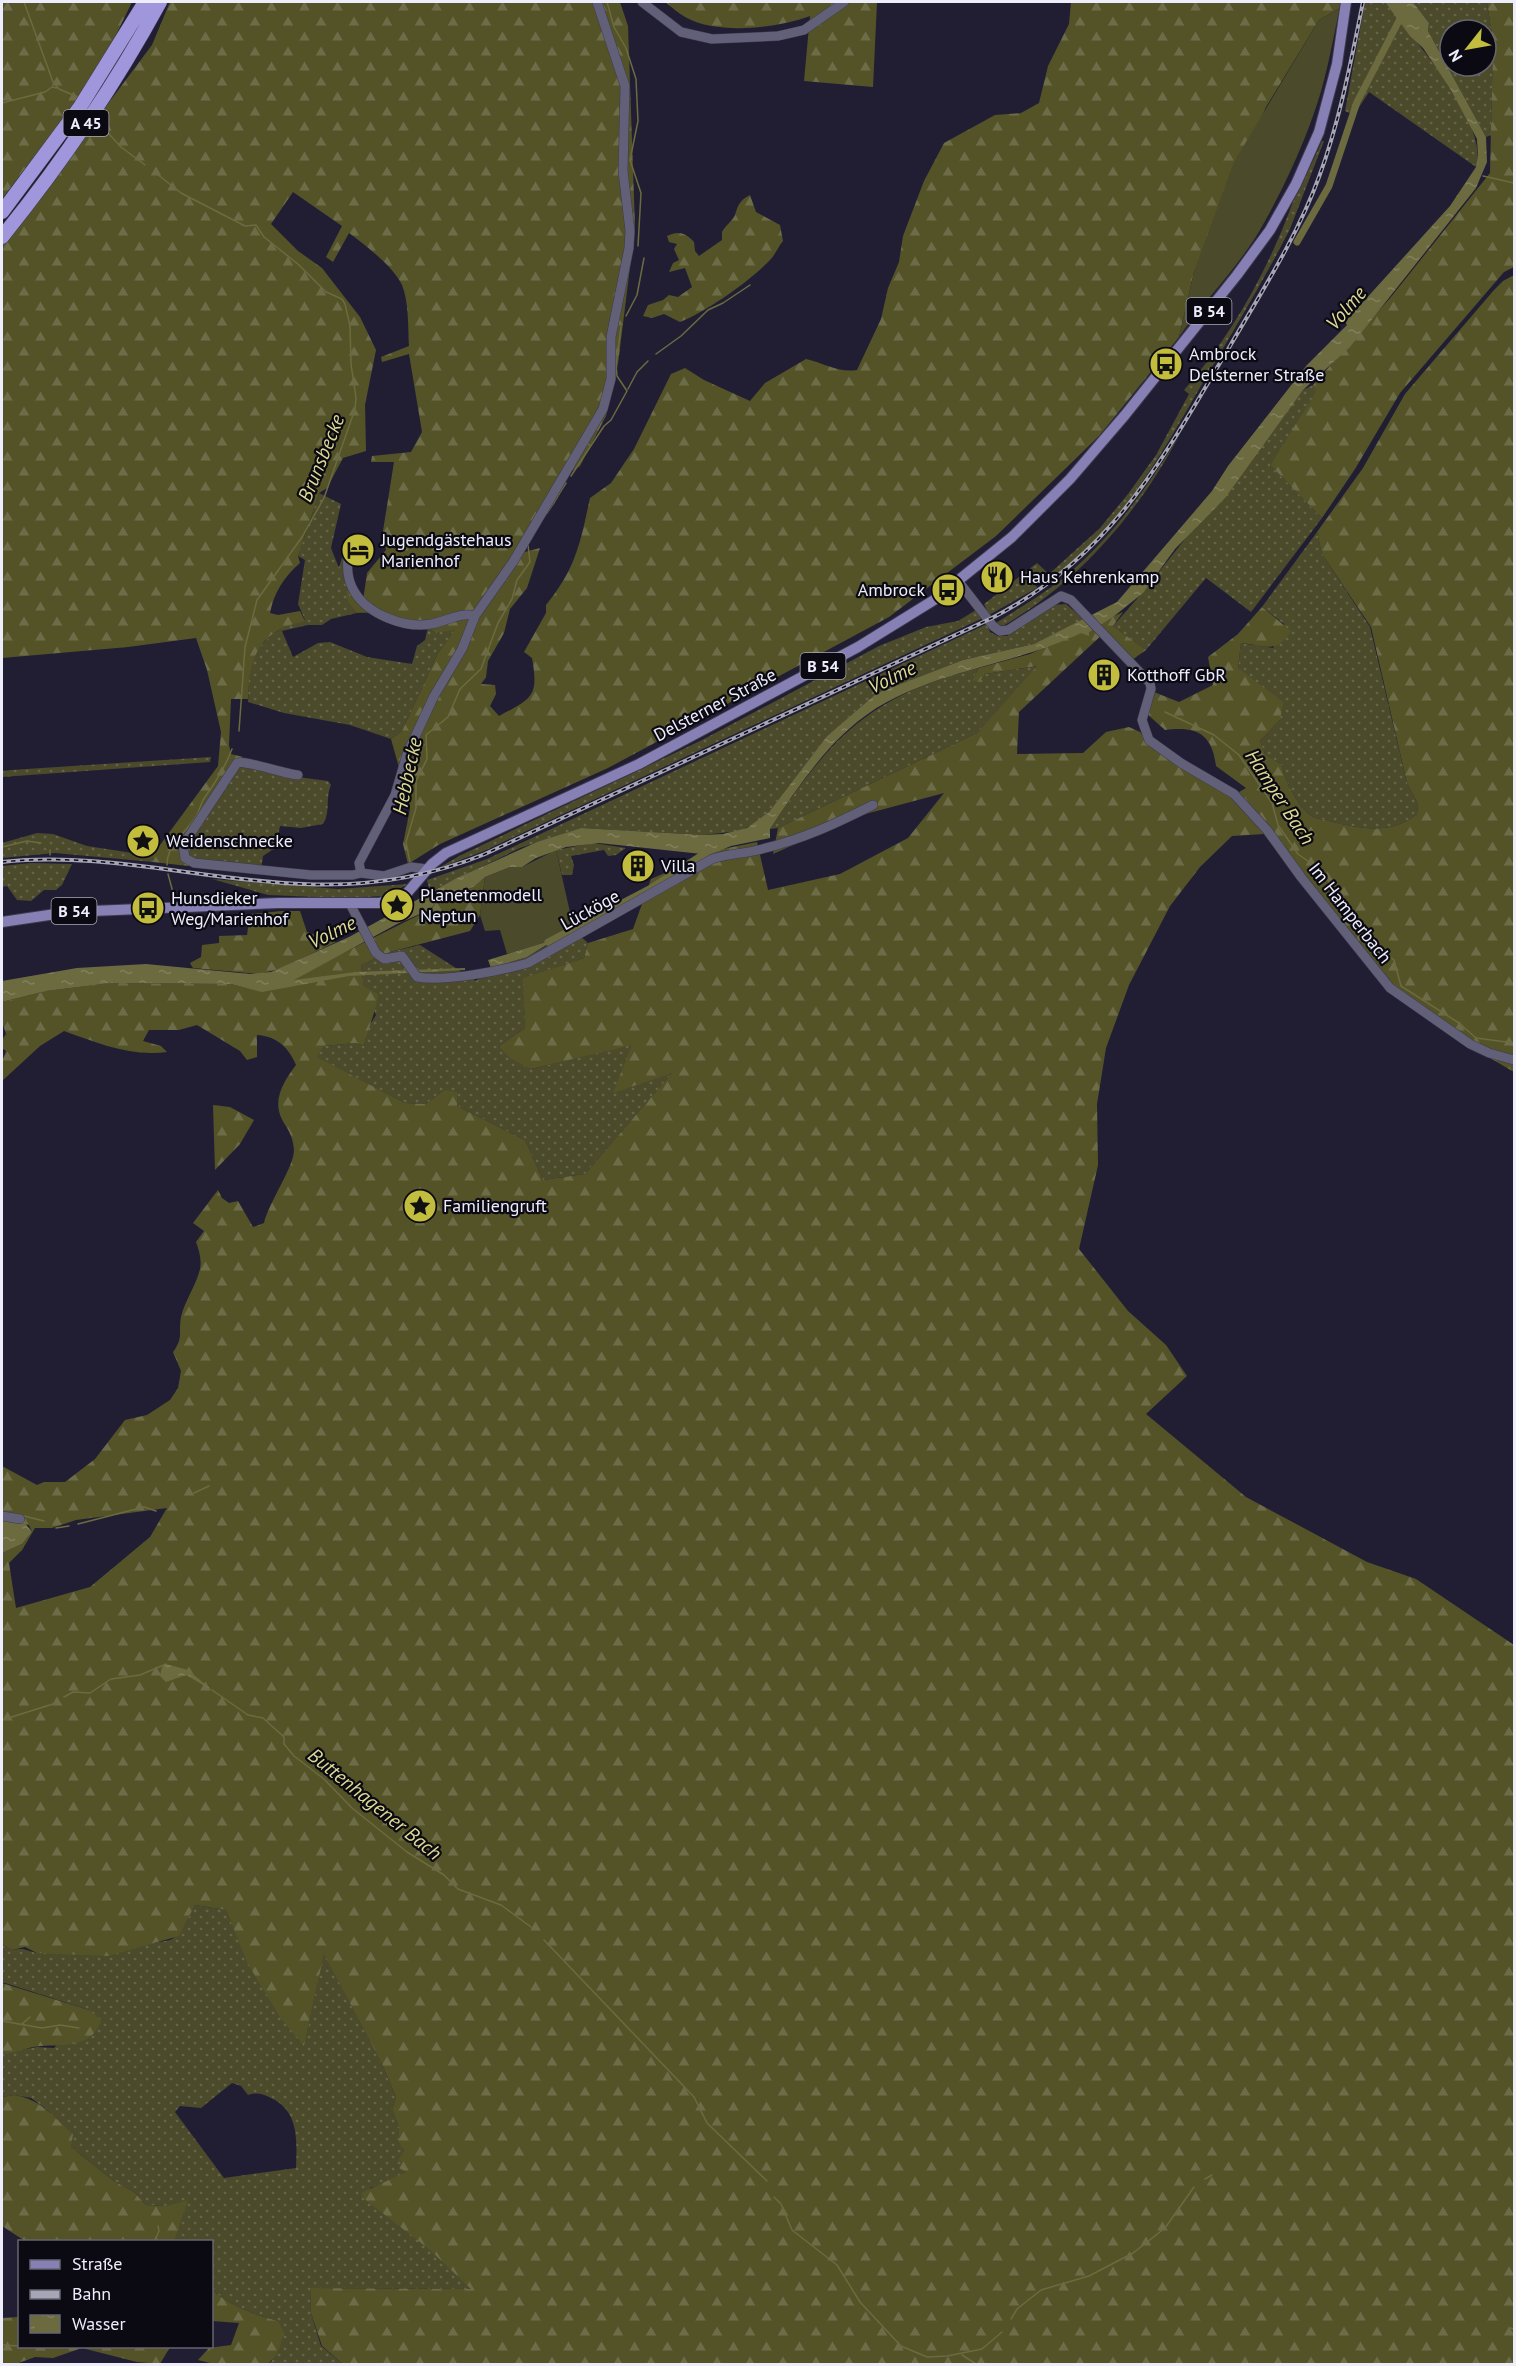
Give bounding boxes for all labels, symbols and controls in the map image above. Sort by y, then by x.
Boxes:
north arrow [1438,18,1498,78]
text: N [1444,46,1466,65]
road number: A 45 [64,110,109,136]
water label: Volme [1320,280,1373,335]
road number: B 54 [1186,298,1232,324]
place label: Ambrock Delsterner Straße [1189,342,1324,386]
bus stop icon: Ambrock Delsterner Straße [1148,346,1184,382]
water label: Brunsbecke [292,410,351,506]
place label: Jugendgästehaus Marienhof [380,528,512,572]
hotel icon: Jugendgästehaus Marienhof [340,532,376,568]
restaurant icon: Haus Kehrenkamp [979,559,1015,595]
place label: Haus Kehrenkamp [1020,565,1159,588]
bus stop icon: Ambrock [930,572,966,608]
place label: Ambrock [858,578,925,601]
road number: B 54 [800,653,846,679]
water label: Volme [864,654,921,700]
building icon: Kotthoff GbR [1086,657,1122,693]
street label: Delsterner Straße [650,663,780,746]
place label: Kotthoff GbR [1127,663,1226,686]
water label: Hebbecke [386,734,428,817]
water label: Hamper Bach [1239,744,1321,850]
place icon: Weidenschnecke [125,823,161,859]
place label: Weidenschnecke [166,829,293,852]
building icon: Villa [620,848,656,884]
place label: Villa [660,854,696,877]
street label: Im Hamperbach [1304,858,1397,968]
place label: Planetenmodell Neptun [420,883,542,927]
street label: Lücköge [556,884,623,935]
place label: Hunsdieker Weg/Marienhof [171,886,290,930]
place icon: Planetenmodell Neptun [379,887,415,923]
bus stop icon: Hunsdieker Weg/Marienhof [130,890,166,926]
road number: B 54 [52,898,97,924]
water label: Volme [304,909,361,955]
place icon: Familiengruft [402,1188,438,1224]
place label: Familiengruft [443,1194,547,1217]
water label: Buttenhagener Bach [303,1742,447,1866]
legend [18,2240,213,2348]
text: Straße [72,2252,123,2275]
text: Bahn [72,2282,111,2305]
text: Wasser [72,2312,126,2335]

